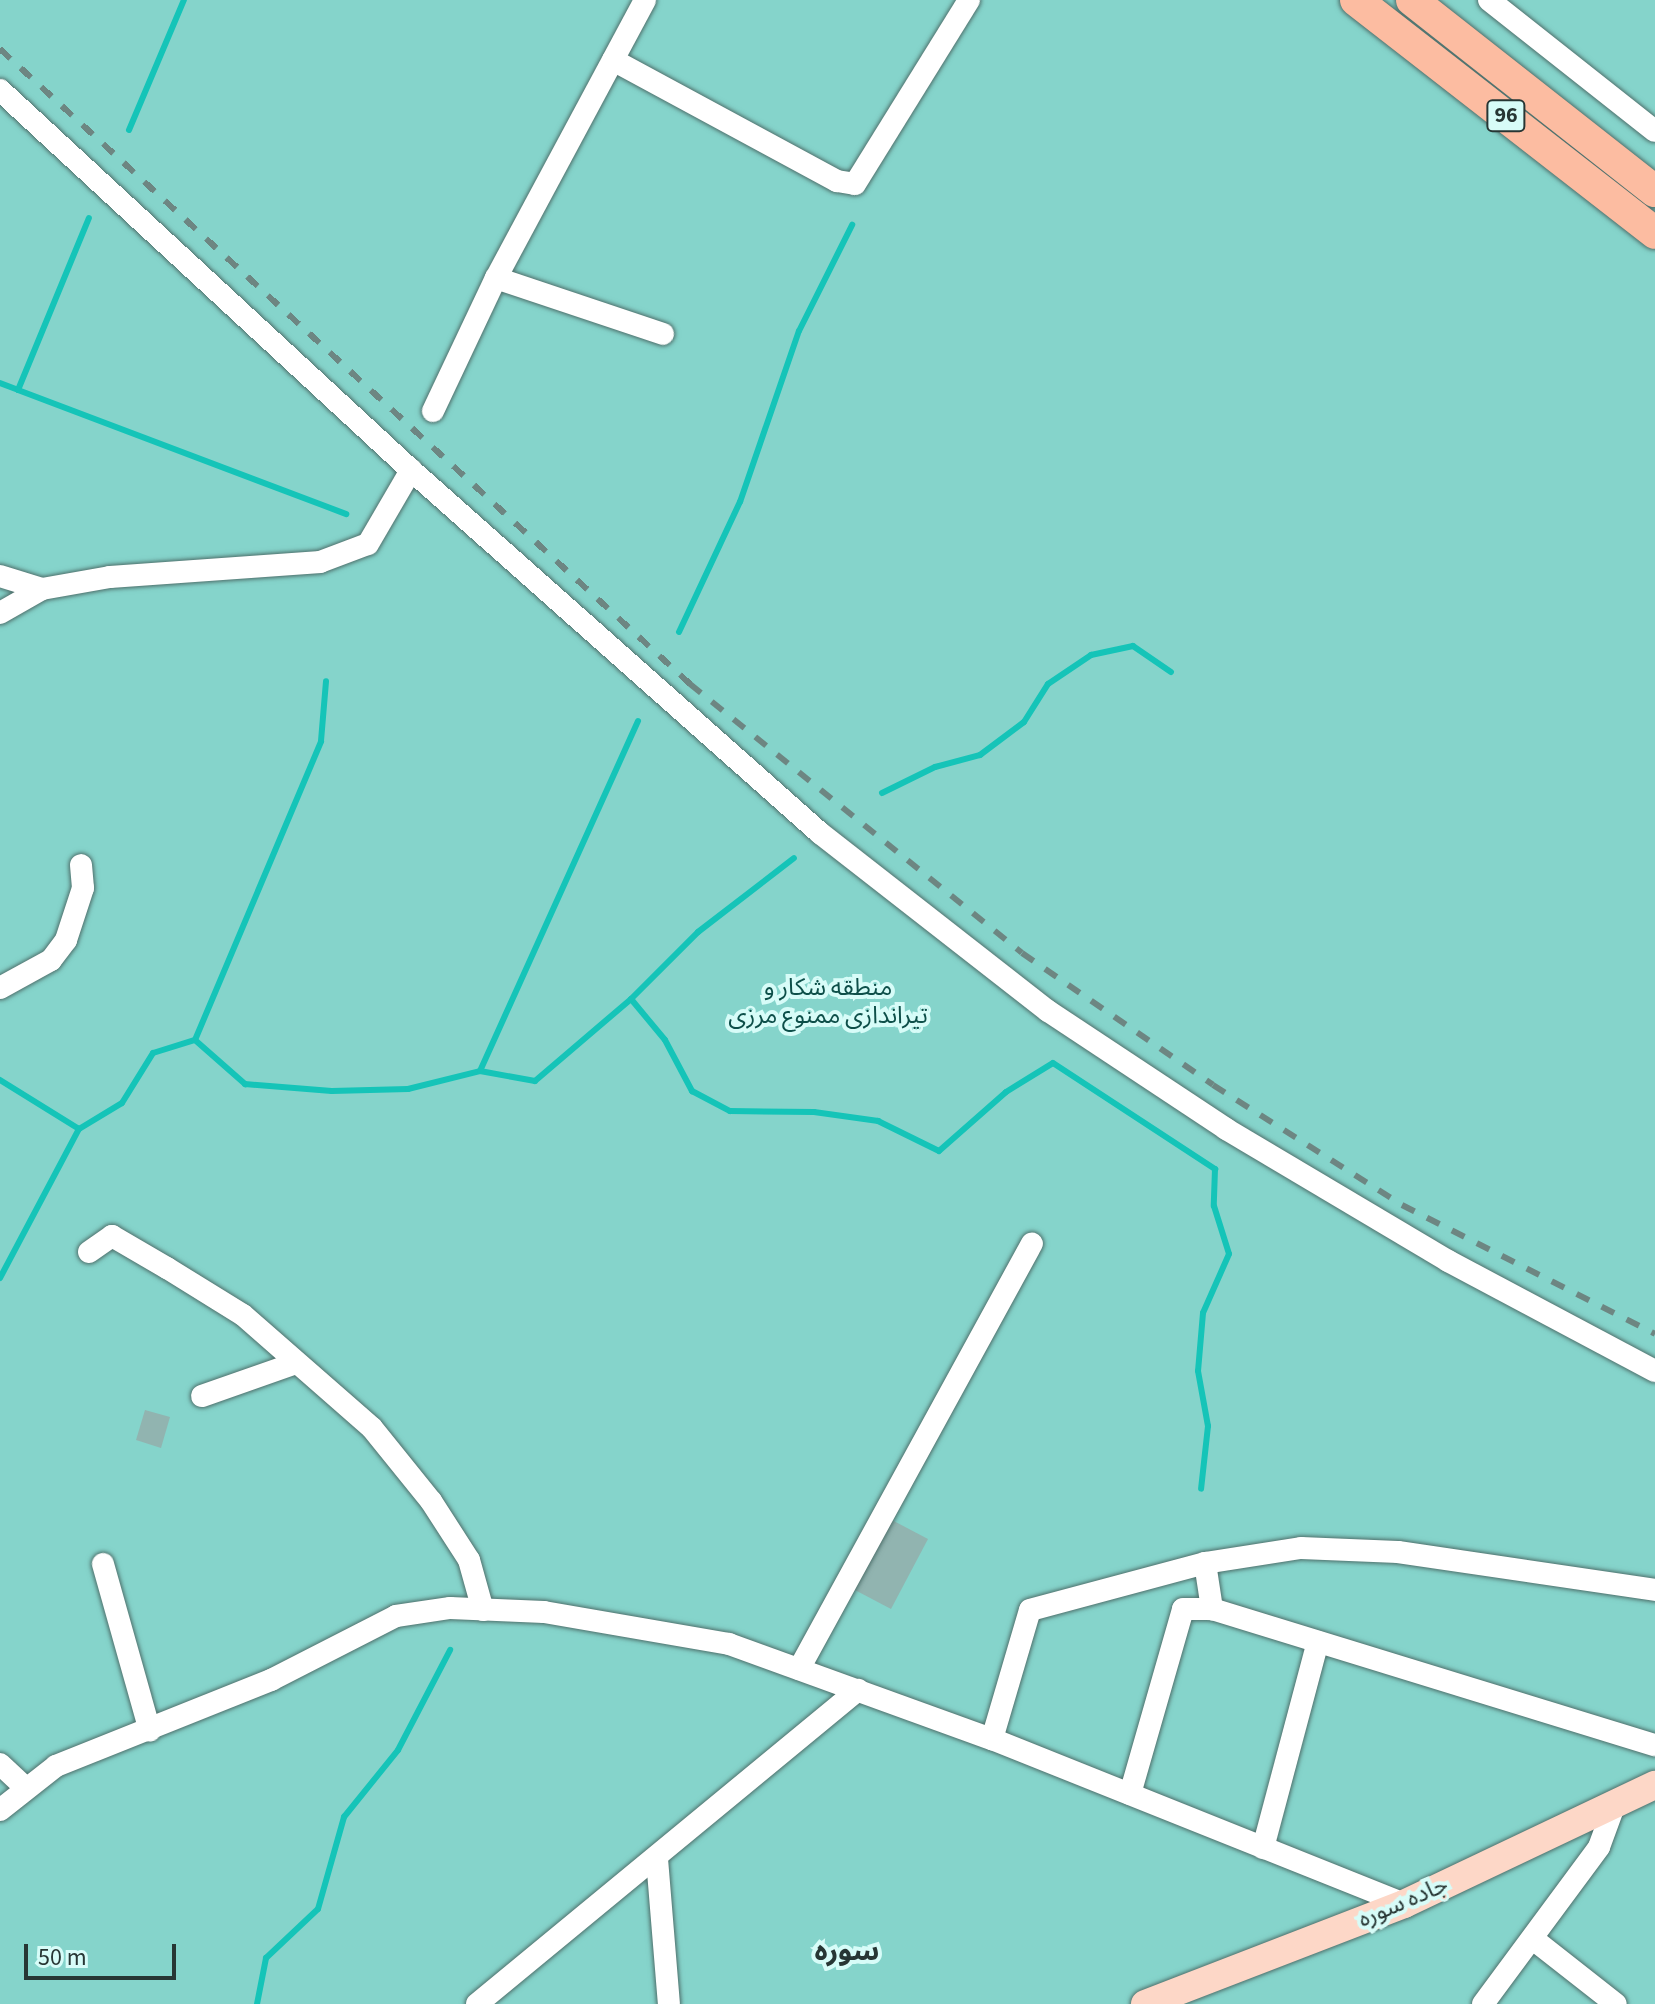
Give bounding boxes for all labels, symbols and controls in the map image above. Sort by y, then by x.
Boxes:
road number: 96 [1486,98,1526,134]
park label: منطقه شکار و تیراندازی ممنوع مرزی [728,974,928,1030]
street label: جاده سوره [1354,1870,1452,1934]
scale bar [28,1928,180,1978]
district label: سوره [815,1934,879,1968]
text: 50 m [38,1940,87,1975]

